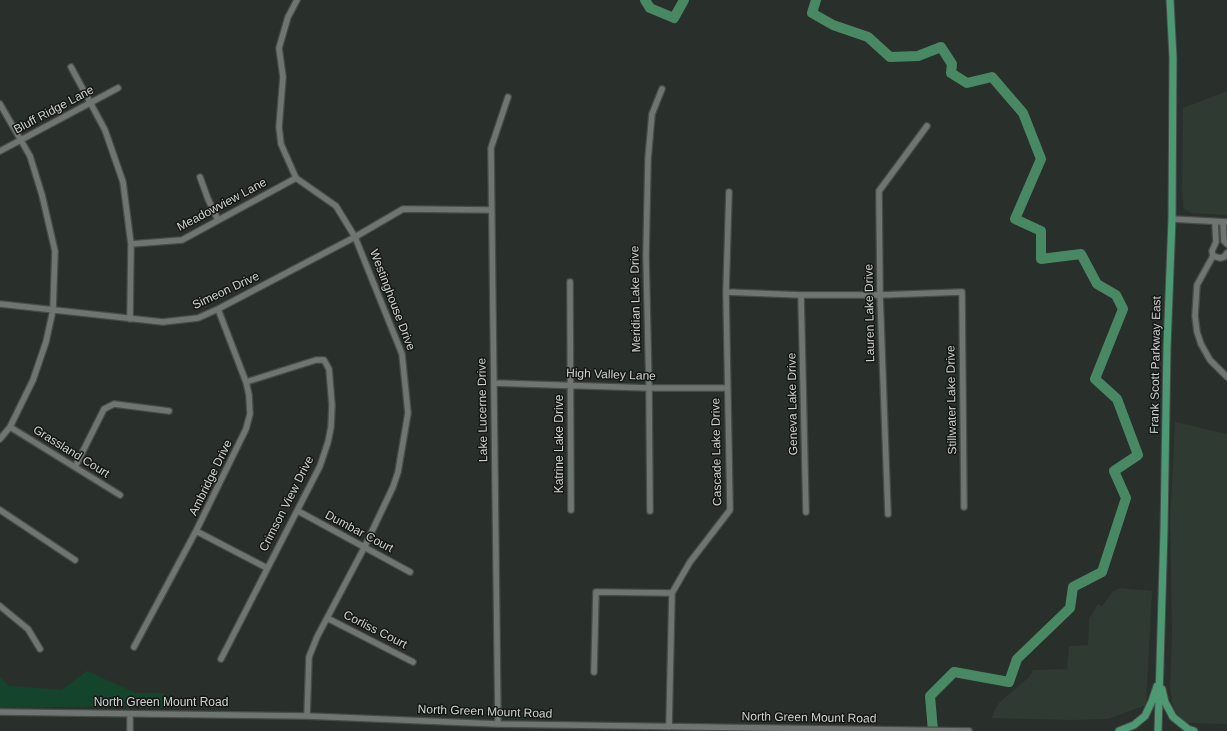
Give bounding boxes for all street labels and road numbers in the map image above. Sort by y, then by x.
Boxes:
street label: Bluff Ridge Lane [12,83,96,137]
street label: Meadowview Lane [175,175,269,235]
street label: Meridian Lake Drive [628,246,644,352]
street label: Westinghouse Drive [366,247,418,353]
street label: Lauren Lake Drive [862,264,878,362]
street label: Simeon Drive [190,269,262,313]
street label: Frank Scott Parkway East [1148,296,1164,434]
street label: Stillwater Lake Drive [944,345,960,455]
street label: Geneva Lake Drive [785,353,801,455]
street label: Lake Lucerne Drive [475,358,491,462]
street label: High Valley Lane [566,366,656,384]
street label: Katrine Lake Drive [553,395,567,493]
street label: Cascade Lake Drive [709,398,725,506]
street label: Grassland Court [30,423,112,481]
street label: Ambridge Drive [186,438,236,518]
street label: Crimson View Drive [257,454,317,554]
street label: Dumbar Court [322,508,396,556]
street label: Corliss Court [341,608,409,652]
street label: North Green Mount Road [94,696,228,710]
street label: North Green Mount Road [417,702,553,722]
street label: North Green Mount Road [742,710,876,726]

